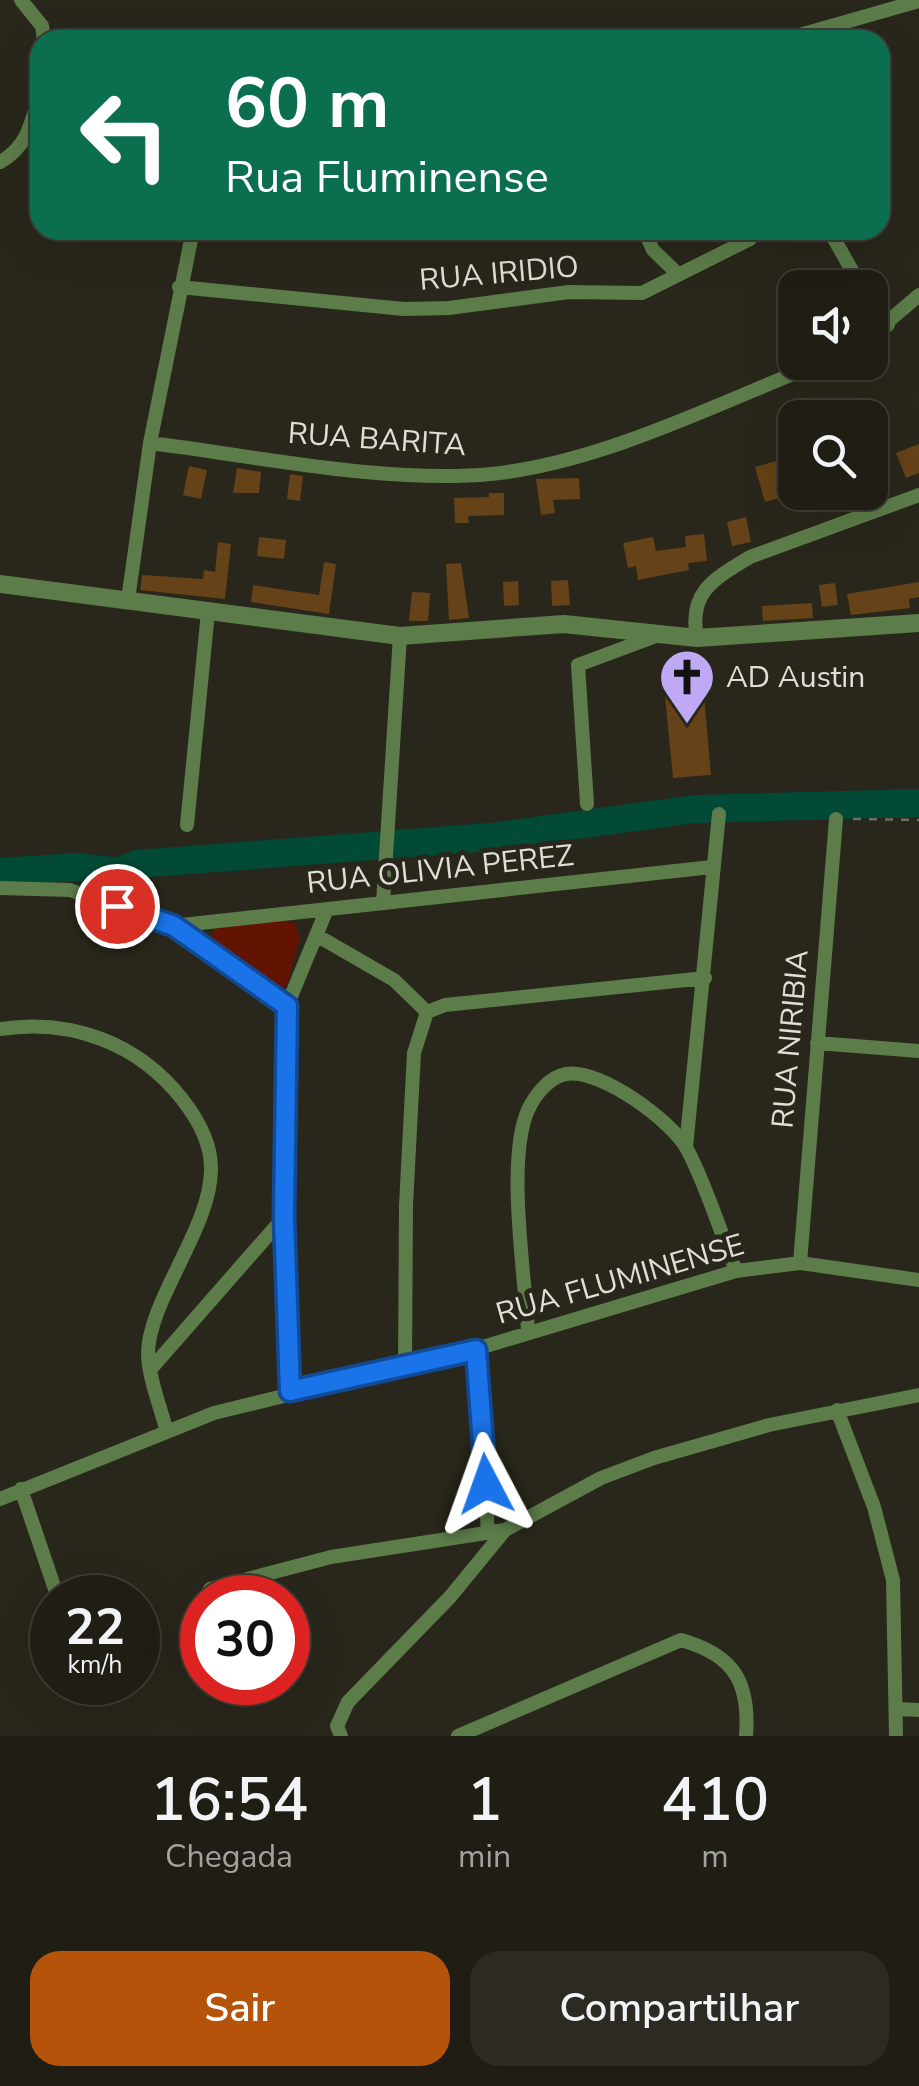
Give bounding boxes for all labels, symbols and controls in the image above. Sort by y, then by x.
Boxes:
text: 60 m [225,56,389,152]
icon: left [60,70,190,200]
text: Rua Fluminense [225,147,549,208]
street label: RUA IRIDIO [418,246,580,301]
map controls [778,270,888,510]
button: sound [778,270,888,380]
button: search [778,400,888,510]
street label: RUA BARITA [286,413,468,466]
church icon: AD Austin [657,647,717,726]
place label: AD Austin [726,657,865,698]
street label: RUA OLIVIA PEREZ [305,835,576,904]
pin [75,864,160,949]
icon: arrive [90,879,145,934]
street label: RUA NIRIBIA [762,948,819,1130]
street label: RUA FLUMINENSE [491,1224,749,1335]
position arrow [434,1432,538,1536]
speed limit sign: 30 [180,1575,310,1705]
text: 22 [65,1593,125,1662]
text: km/h [67,1648,123,1682]
text: 16:54 [150,1759,308,1841]
text: 1 [467,1759,503,1841]
text: 410 [661,1759,769,1841]
text: Chegada [165,1835,293,1878]
text: min [458,1835,511,1878]
text: m [701,1835,729,1878]
button: Sair [30,1951,450,2066]
button: Compartilhar [470,1951,889,2066]

